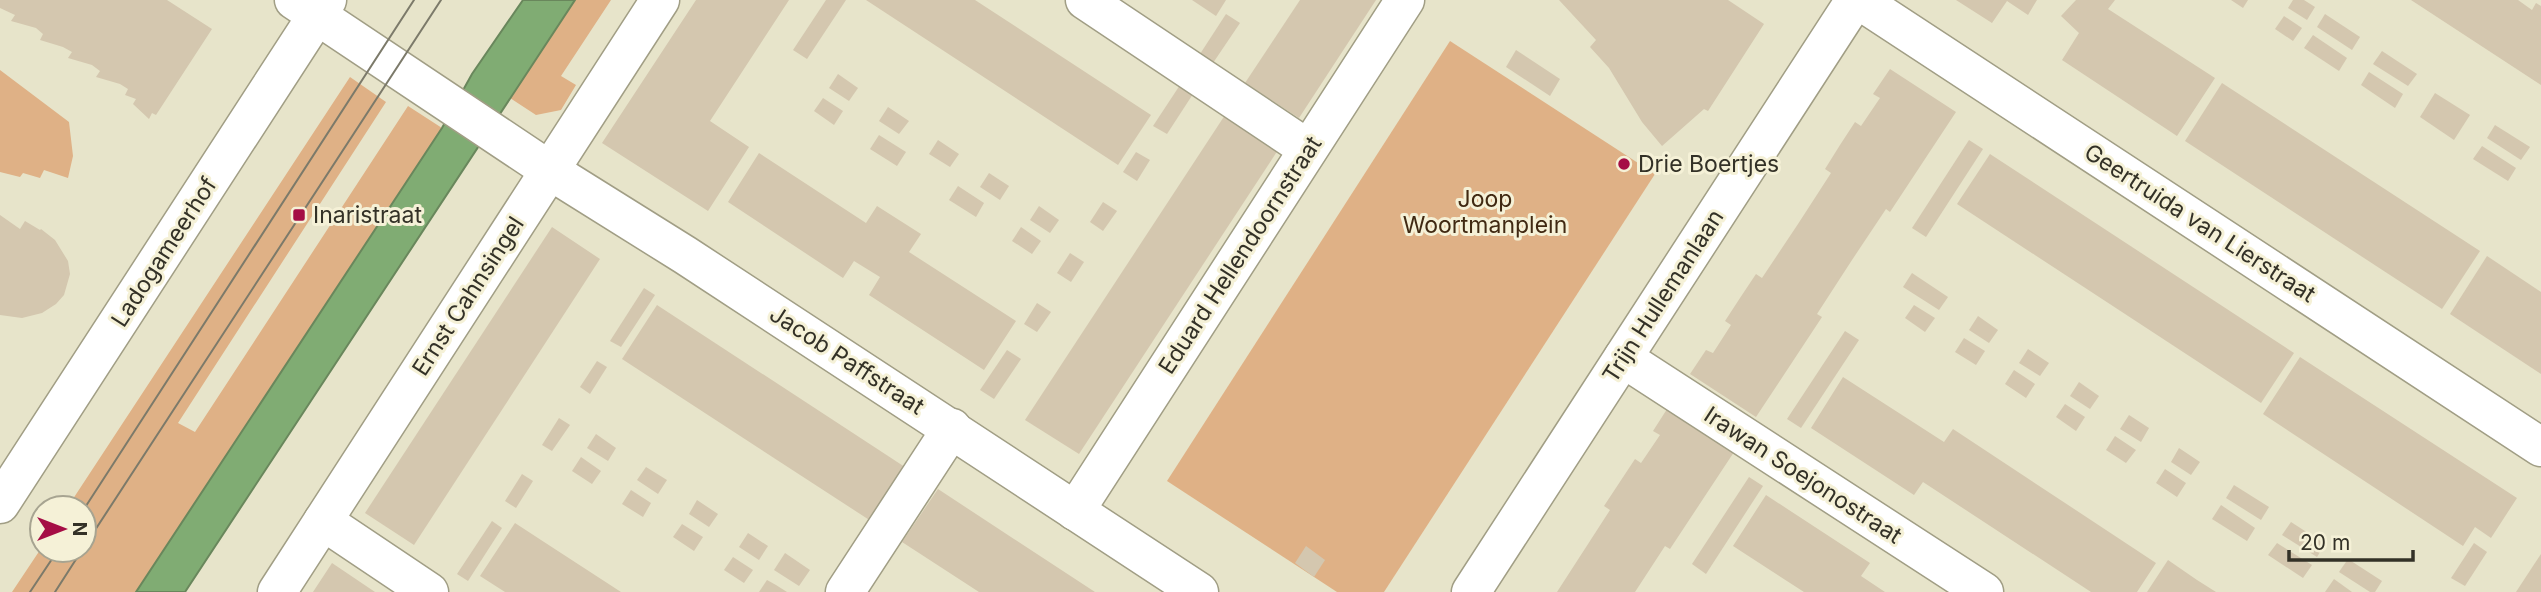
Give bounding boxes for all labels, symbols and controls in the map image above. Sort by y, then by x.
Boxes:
street label: Eduard Hellendoornstraat [1153,130,1328,379]
street label: Geertruida van Lierstraat [2079,138,2321,309]
place label: Drie Boertjes [1638,150,1779,178]
marker: Drie Boertjes [1616,156,1632,172]
street label: Ladogameerhof [105,172,223,332]
park label: Joop Woortmanplein [1403,185,1567,239]
place label: Inaristraat [313,201,422,229]
street label: Trijn Hullemanlaan [1597,204,1729,388]
marker: Inaristraat [291,207,307,223]
street label: Ernst Cahnsingel [406,211,530,381]
street label: Jacob Paffstraat [765,300,930,421]
street label: Irawan Soejonostraat [1699,401,1907,550]
north arrow [28,494,98,564]
scale bar [2289,518,2413,562]
text: N [68,522,91,536]
text: 20 m [2300,530,2350,555]

